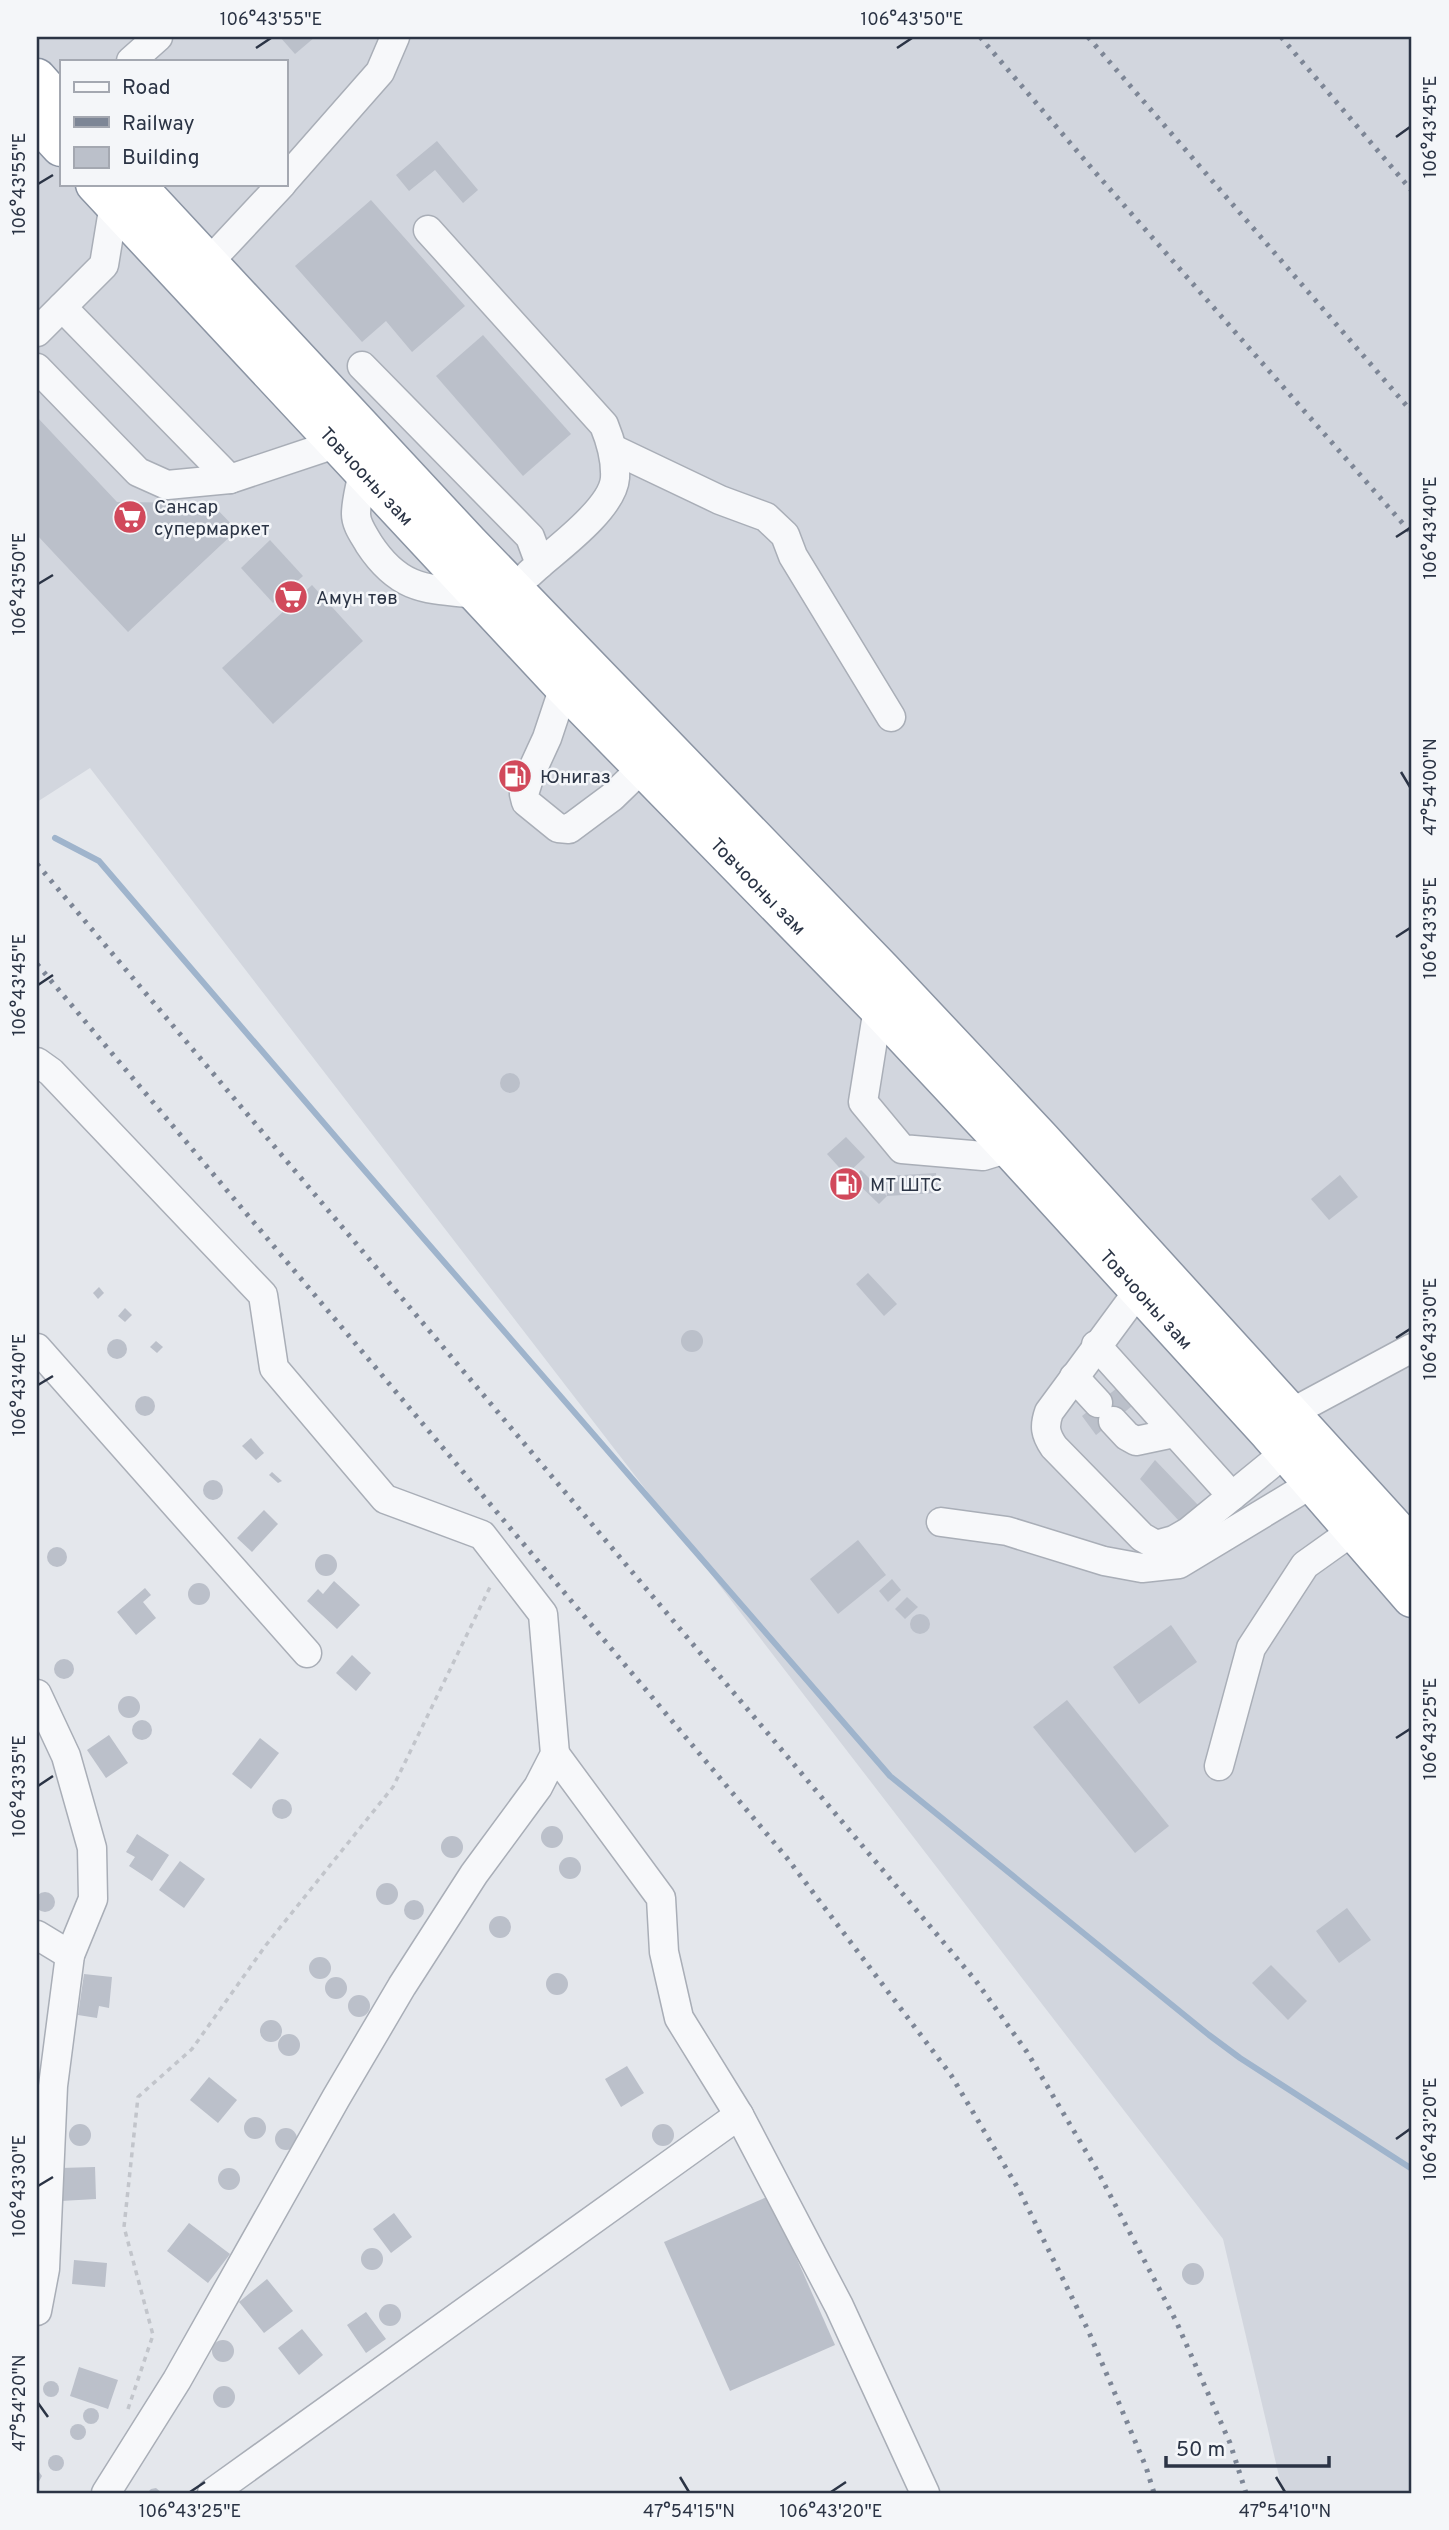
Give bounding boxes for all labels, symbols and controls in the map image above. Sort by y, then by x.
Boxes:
text: 106°43'55"E [220,9,322,32]
text: 106°43'50"E [861,9,963,32]
legend [60,60,287,186]
text: Road [122,75,171,102]
text: 106°43'45"E [1420,76,1443,178]
text: Railway [122,111,195,138]
text: 106°43'55"E [9,133,32,235]
text: Building [122,145,200,172]
street label: Товчооны зам [314,423,418,532]
text: 106°43'40"E [1420,476,1443,580]
place label: Сансар супермаркет [154,496,270,542]
supermarket icon: Сансар супермаркет [111,498,149,536]
text: 106°43'50"E [9,533,32,635]
supermarket icon: Амун төв [272,578,310,616]
place label: Амун төв [316,587,398,611]
text: 47°54'00"N [1420,738,1443,836]
fuel station icon: Юнигаз [496,757,534,795]
place label: Юнигаз [540,766,611,790]
street label: Товчооны зам [704,834,810,941]
text: 106°43'35"E [1420,877,1443,979]
text: 106°43'45"E [9,934,32,1036]
fuel station icon: MT ШТС [827,1165,865,1203]
place label: MT ШТС [870,1174,942,1198]
street label: Товчооны зам [1094,1245,1197,1355]
text: 106°43'30"E [1420,1278,1443,1380]
text: 106°43'40"E [9,1333,32,1437]
text: 106°43'25"E [1420,1678,1443,1780]
text: 106°43'35"E [9,1735,32,1837]
text: 106°43'20"E [1420,2078,1443,2180]
text: 106°43'30"E [9,2135,32,2237]
text: 47°54'20"N [9,2355,32,2451]
scale bar [1166,2425,1328,2469]
text: 50 m [1176,2437,1225,2464]
text: 106°43'25"E [139,2501,241,2524]
text: 47°54'15"N [643,2501,735,2524]
text: 106°43'20"E [780,2501,882,2524]
text: 47°54'10"N [1239,2501,1331,2524]

